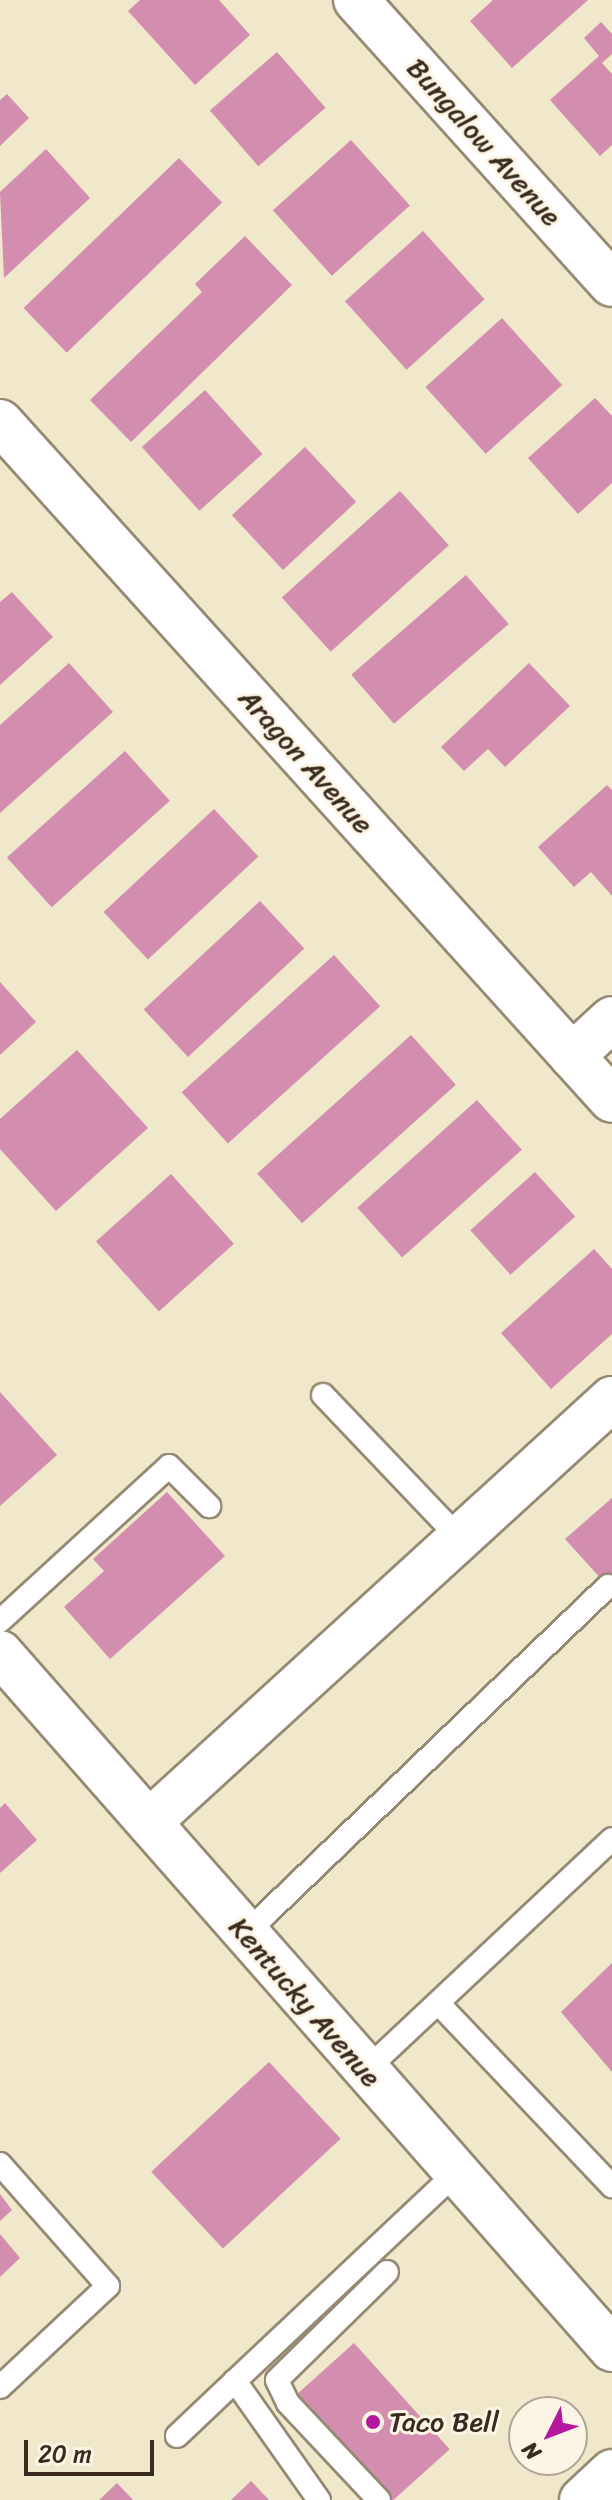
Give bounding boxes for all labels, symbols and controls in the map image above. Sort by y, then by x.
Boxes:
street label: Bungalow Avenue [400,51,568,233]
street label: Aragon Avenue [232,681,380,841]
street label: Kentucky Avenue [222,1910,388,2094]
north arrow [508,2396,588,2476]
place label: Taco Bell [389,2405,500,2439]
marker: Taco Bell [364,2413,382,2431]
scale bar [28,2424,158,2474]
text: N [512,2432,551,2470]
text: 20 m [38,2433,92,2475]

